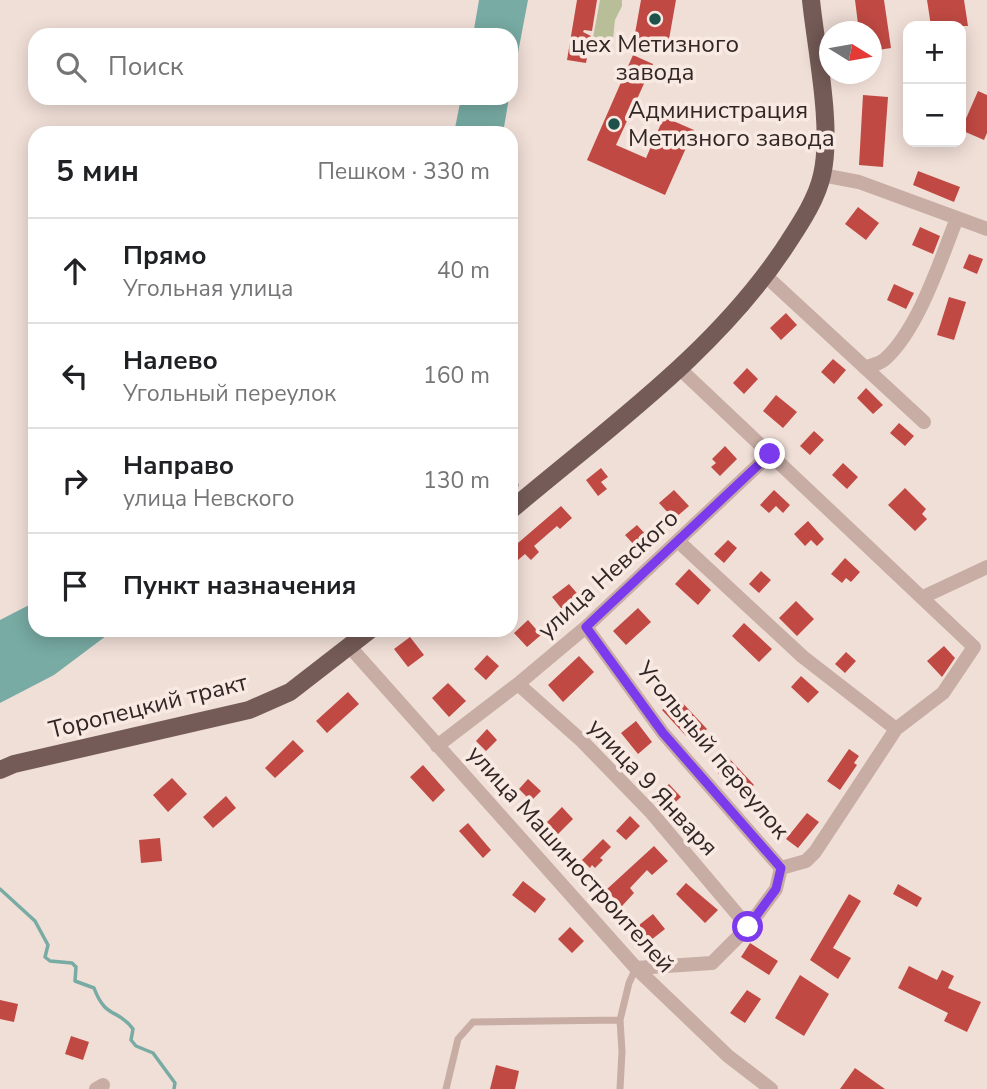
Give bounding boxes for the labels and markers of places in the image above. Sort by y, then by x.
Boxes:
marker: цех Метизного завода [647,11,663,27]
place label: цех Метизного завода [571,28,739,88]
place label: Администрация Метизного завода [628,94,835,154]
marker: Администрация Метизного завода [606,116,622,132]

